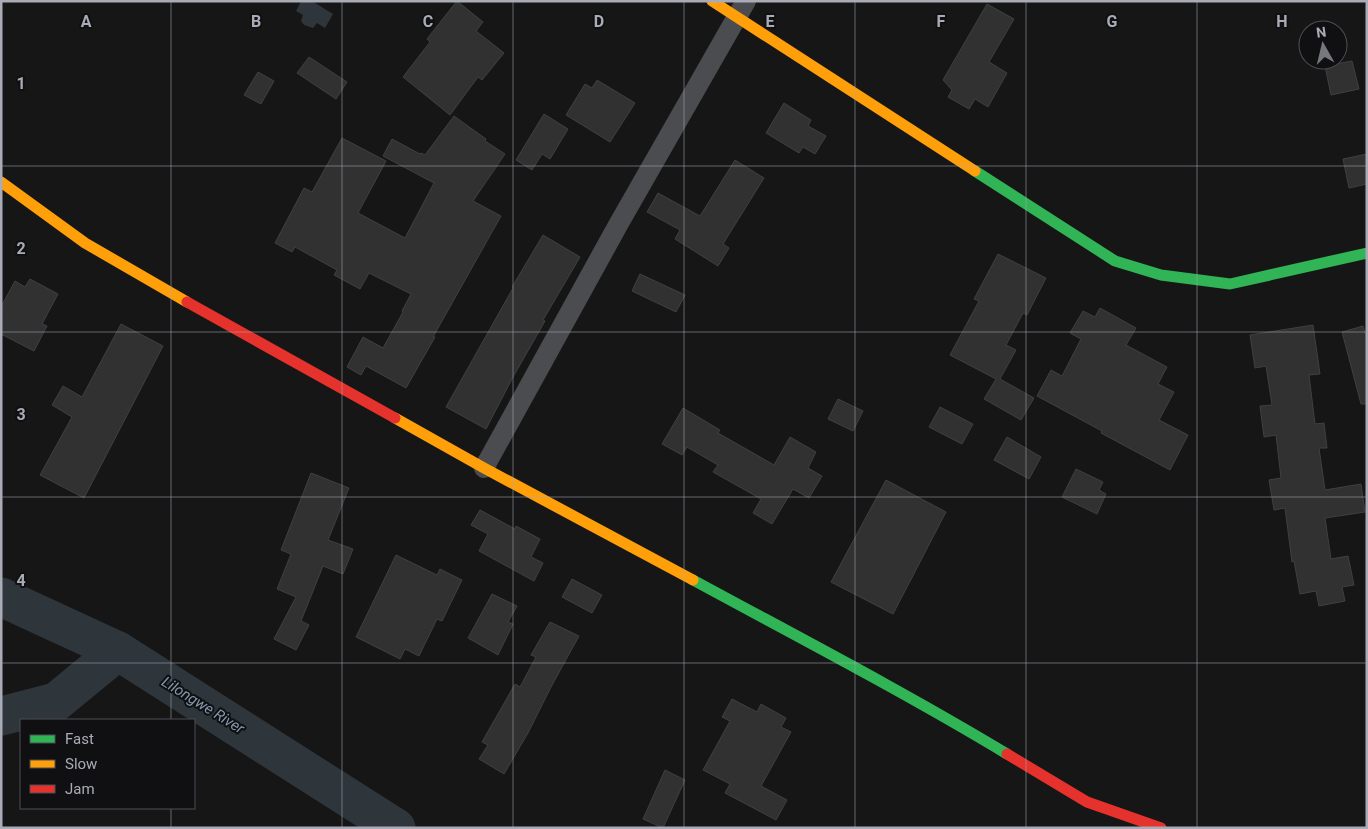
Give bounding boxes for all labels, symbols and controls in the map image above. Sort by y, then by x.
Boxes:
text: A [81,12,92,31]
text: B [251,12,261,31]
text: C [423,12,433,31]
text: D [594,12,604,31]
text: E [766,12,775,31]
text: F [937,12,946,31]
text: G [1107,12,1118,31]
text: H [1276,12,1288,31]
north arrow [1298,20,1348,70]
text: N [1315,24,1327,41]
text: 1 [16,74,26,93]
text: 2 [16,239,26,258]
text: 3 [16,405,26,424]
text: 4 [16,571,26,590]
water label: Lilongwe River [158,672,248,738]
legend [20,719,195,809]
text: Fast [65,730,94,748]
text: Slow [65,755,97,773]
text: Jam [65,780,95,798]

